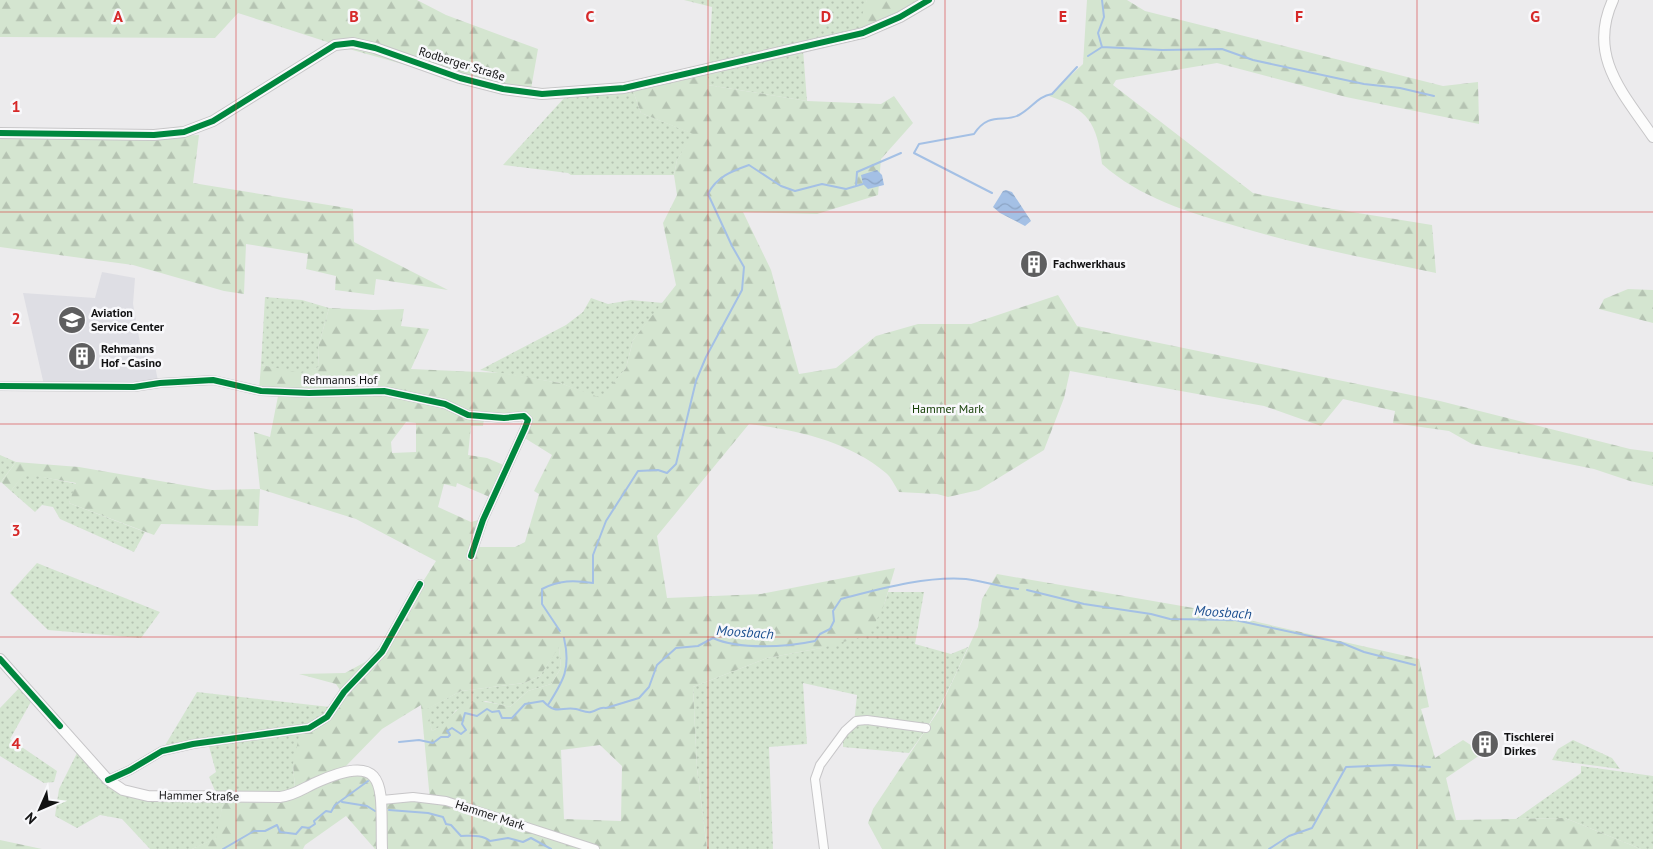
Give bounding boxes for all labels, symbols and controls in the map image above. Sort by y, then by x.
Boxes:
text: A [113,6,123,26]
text: B [349,6,359,26]
text: C [586,6,595,26]
text: D [821,6,831,26]
text: E [1059,6,1067,26]
text: F [1295,6,1303,26]
text: G [1530,6,1540,26]
street label: Rodberger Straße [417,43,507,84]
text: 1 [11,96,21,116]
building icon: Fachwerkhaus [1019,249,1049,279]
place label: Fachwerkhaus [1053,256,1126,271]
school or university icon: Aviation Service Center [57,305,87,335]
place label: Aviation Service Center [91,305,165,334]
text: 2 [11,308,21,328]
building icon: Rehmanns Hof - Casino [67,341,97,371]
place label: Rehmanns Hof - Casino [101,341,162,370]
street label: Rehmanns Hof [303,372,378,387]
park label: Hammer Mark [912,401,984,416]
text: 3 [11,520,21,540]
water label: Moosbach [1194,601,1252,623]
water label: Moosbach [716,621,774,643]
building icon: Tischlerei Dirkes [1470,729,1500,759]
place label: Tischlerei Dirkes [1504,729,1554,758]
text: 4 [11,733,21,753]
north arrow [15,784,65,834]
street label: Hammer Straße [159,787,239,804]
street label: Hammer Mark [454,796,527,833]
text: N [21,809,40,828]

